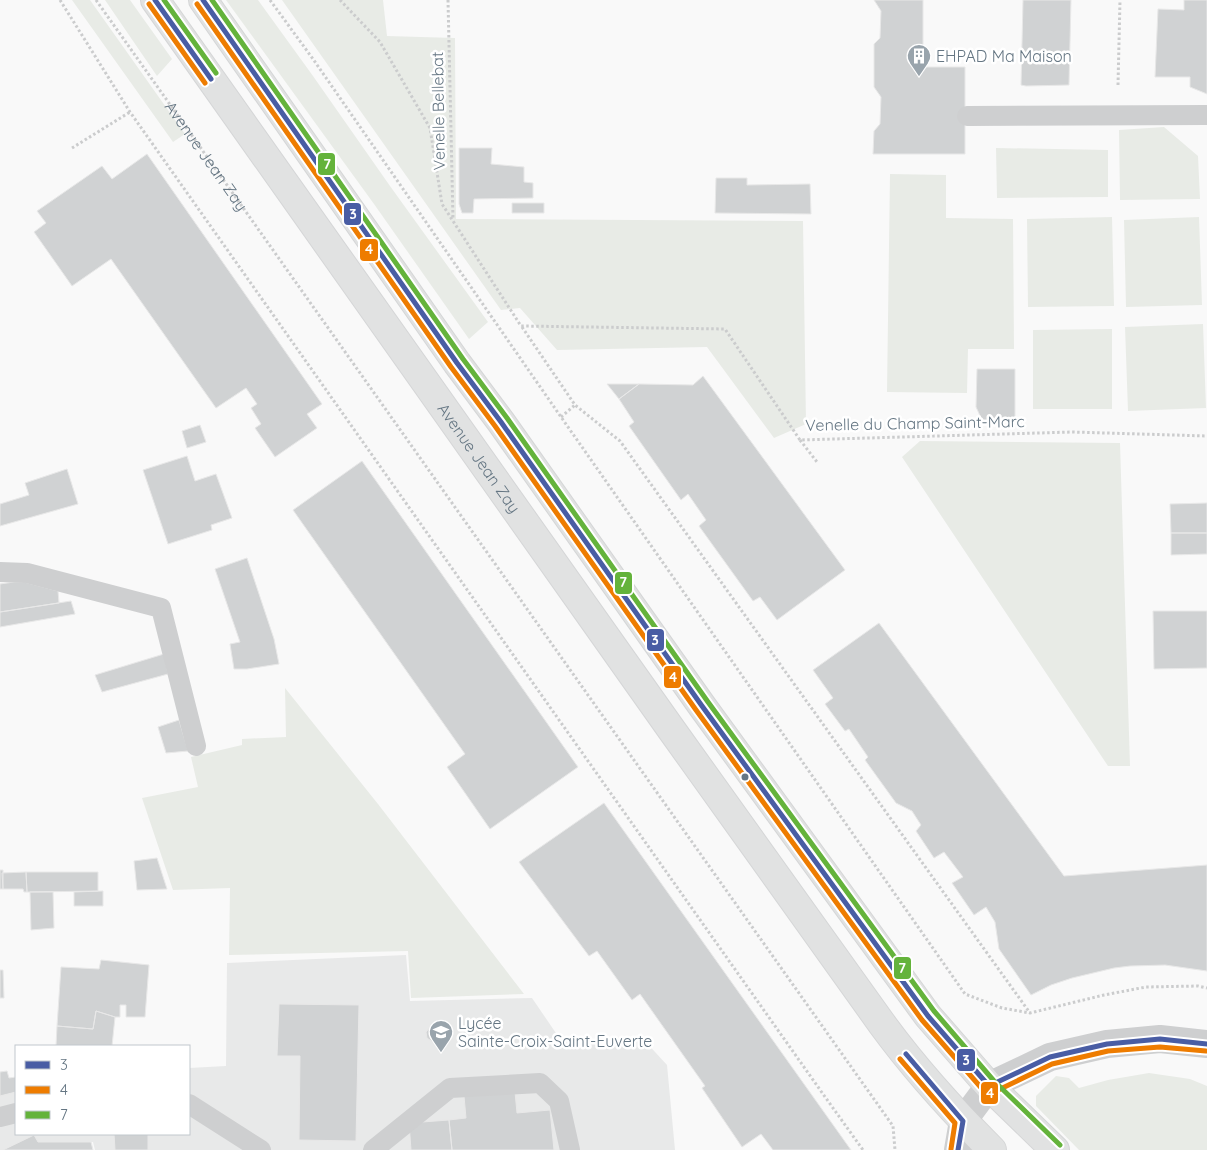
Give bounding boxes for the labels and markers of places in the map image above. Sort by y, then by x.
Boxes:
building icon: EHPAD Ma Maison [906,43,932,77]
place label: EHPAD Ma Maison [936,46,1072,66]
unlabelled marker [740,772,750,782]
place label: Lycée Sainte-Croix-Saint-Euverte [458,1013,652,1051]
school or university icon: Lycée Sainte-Croix-Saint-Euverte [428,1019,454,1053]

